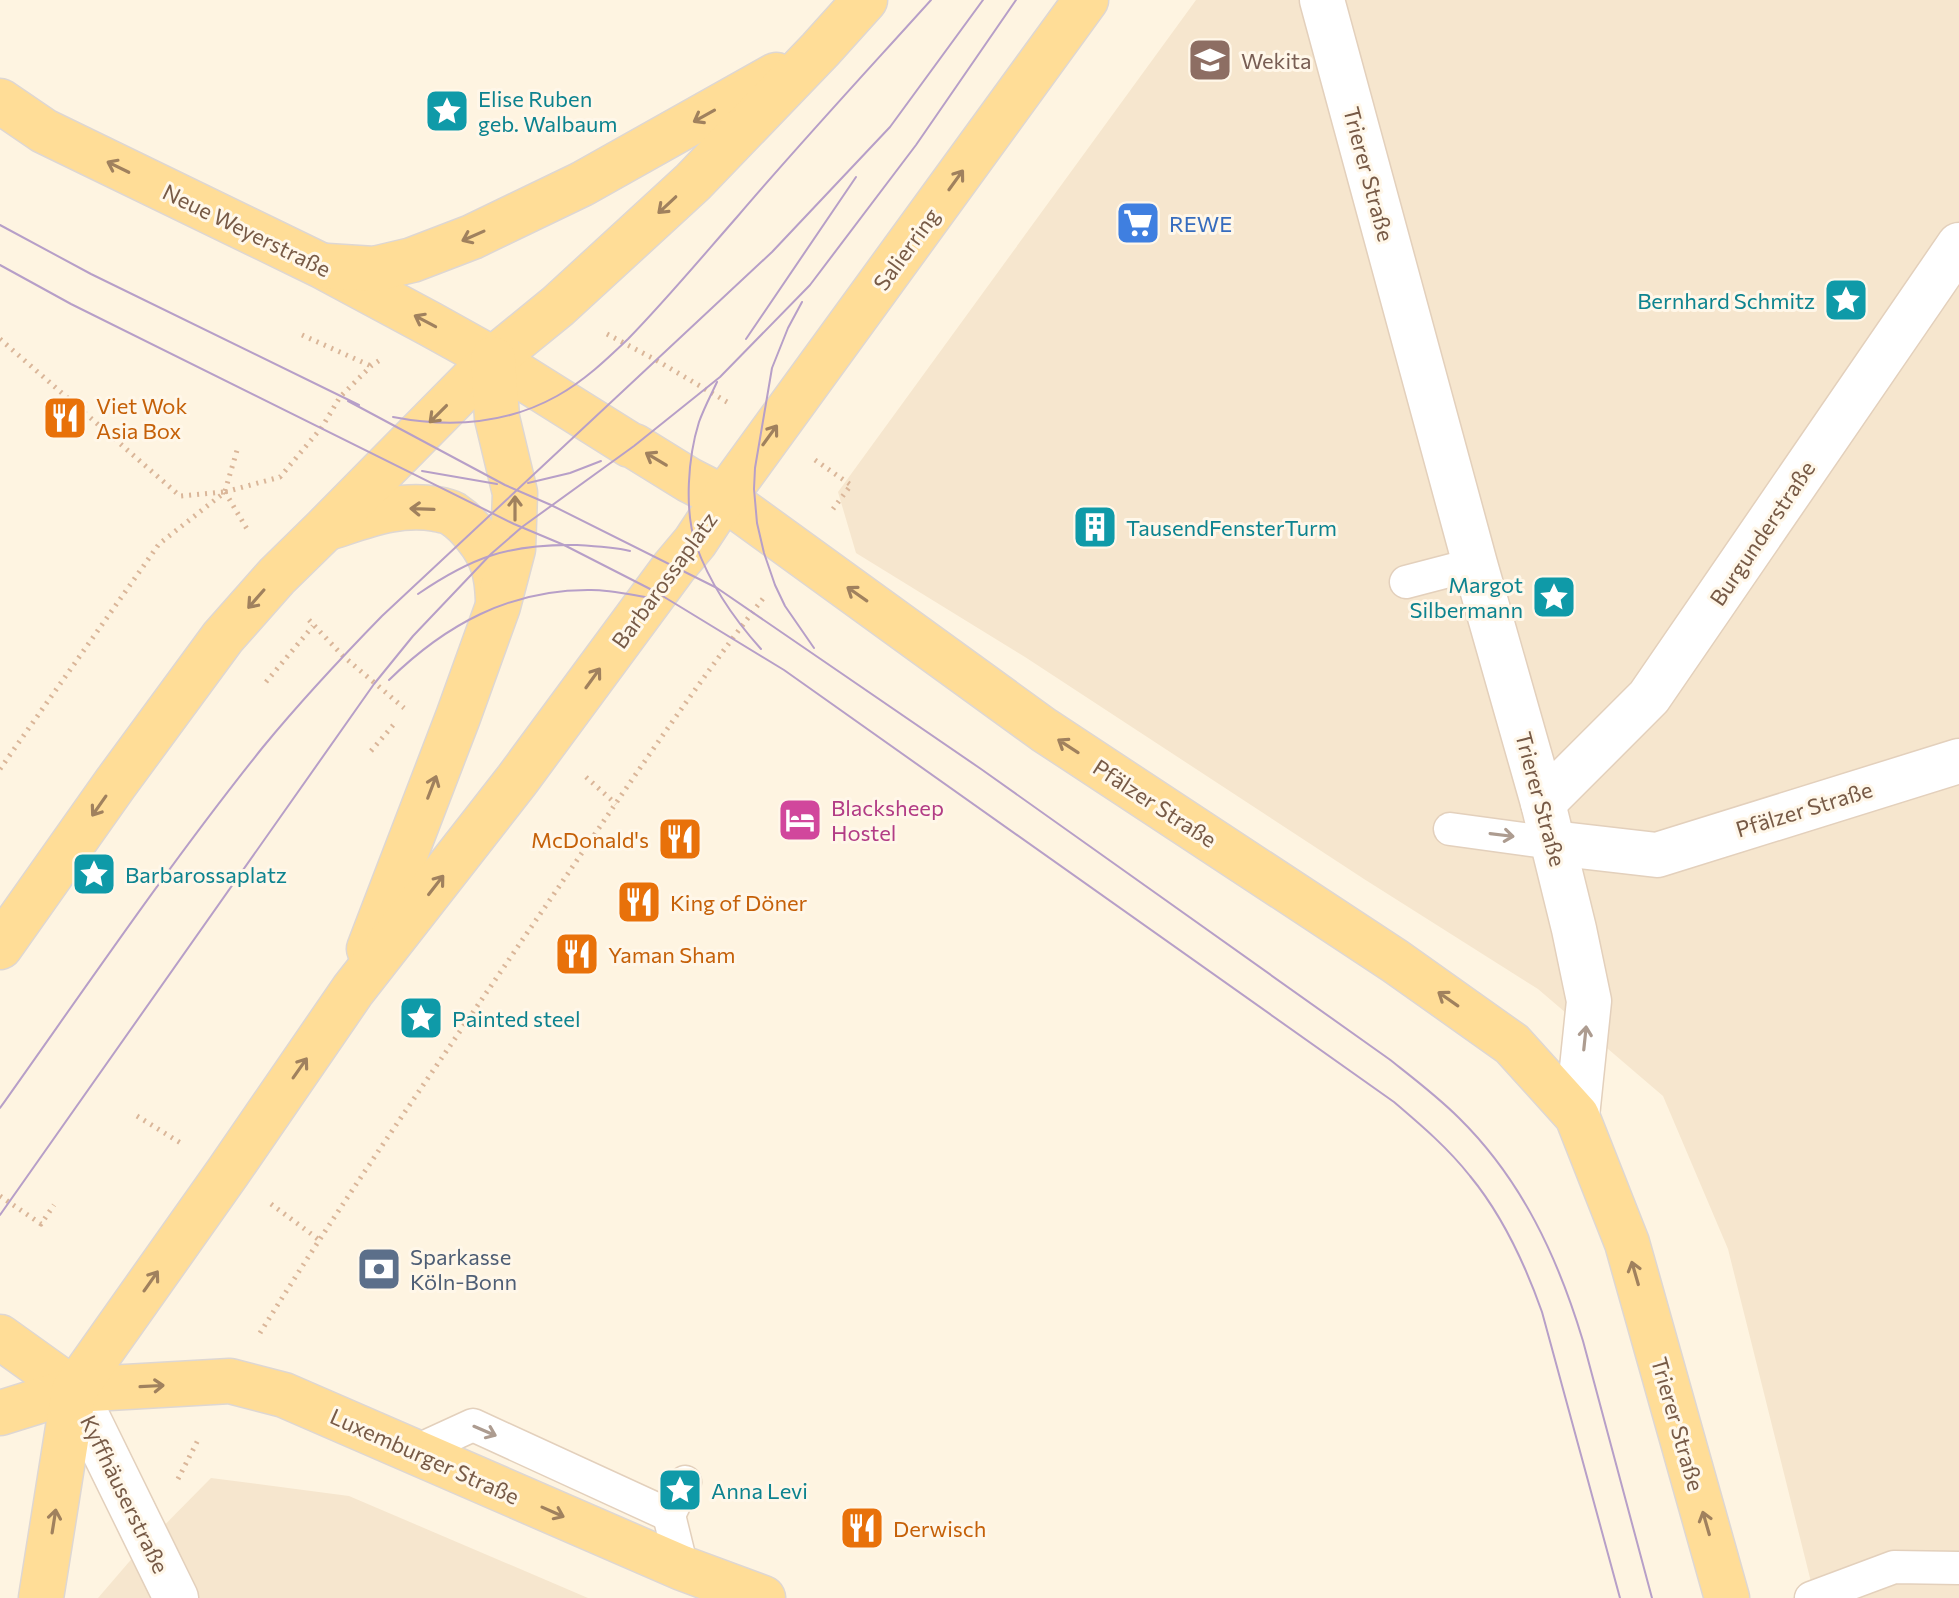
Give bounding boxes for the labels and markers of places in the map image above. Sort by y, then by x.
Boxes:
school or university icon: Wekita [1186,36,1234,84]
place label: Wekita [1241,47,1312,74]
place label: Elise Ruben geb. Walbaum [478,85,618,137]
place icon: Elise Ruben geb. Walbaum [423,87,471,135]
supermarket icon: REWE [1114,199,1162,247]
place label: REWE [1169,210,1232,237]
place icon: Bernhard Schmitz [1822,276,1870,324]
place label: Bernhard Schmitz [1637,287,1815,314]
place label: Viet Wok Asia Box [96,392,187,444]
restaurant icon: Viet Wok Asia Box [41,394,89,442]
building icon: TausendFensterTurm [1071,503,1119,551]
place label: TausendFensterTurm [1126,514,1337,541]
place label: Margot Silbermann [1410,571,1523,623]
place icon: Margot Silbermann [1530,573,1578,621]
place label: Blacksheep Hostel [831,794,944,846]
hotel icon: Blacksheep Hostel [776,796,824,844]
restaurant icon: McDonald's [656,815,704,863]
place label: McDonald's [531,826,649,853]
place icon: Barbarossaplatz [70,850,118,898]
place label: Barbarossaplatz [125,861,287,888]
restaurant icon: King of Döner [615,878,663,926]
place label: King of Döner [670,889,808,916]
restaurant icon: Yaman Sham [553,930,601,978]
place label: Yaman Sham [608,941,735,968]
place icon: Painted steel [397,994,445,1042]
place label: Painted steel [452,1005,581,1032]
place label: Sparkasse Köln-Bonn [410,1243,517,1295]
bank icon: Sparkasse Köln-Bonn [355,1245,403,1293]
place icon: Anna Levi [656,1466,704,1514]
place label: Anna Levi [711,1477,808,1504]
restaurant icon: Derwisch [838,1504,886,1552]
place label: Derwisch [893,1515,986,1542]

